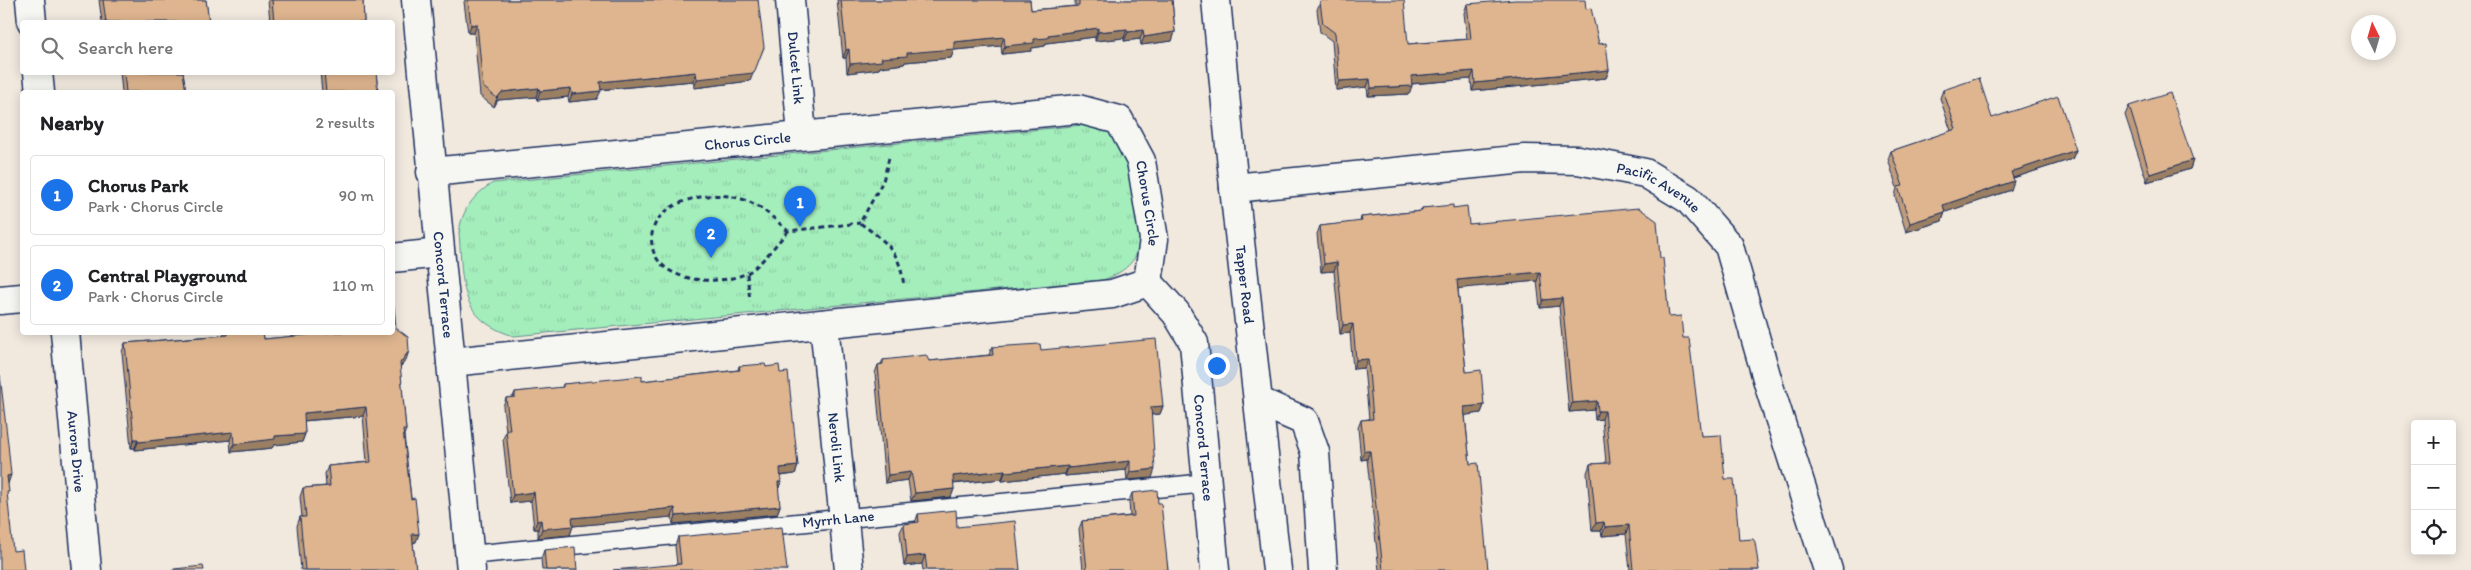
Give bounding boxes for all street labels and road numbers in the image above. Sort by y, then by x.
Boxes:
street label: Dulcet Link [784,31,808,105]
street label: Chorus Circle [703,128,792,154]
street label: Chorus Circle [1132,159,1163,248]
street label: Pacific Avenue [1615,159,1705,216]
street label: Concord Terrace [429,230,458,339]
street label: Tapper Road [1231,244,1258,326]
street label: Concord Terrace [1190,394,1218,502]
street label: Aurora Drive [63,410,89,493]
street label: Neroli Link [824,412,849,483]
street label: Myrrh Lane [801,507,875,532]

